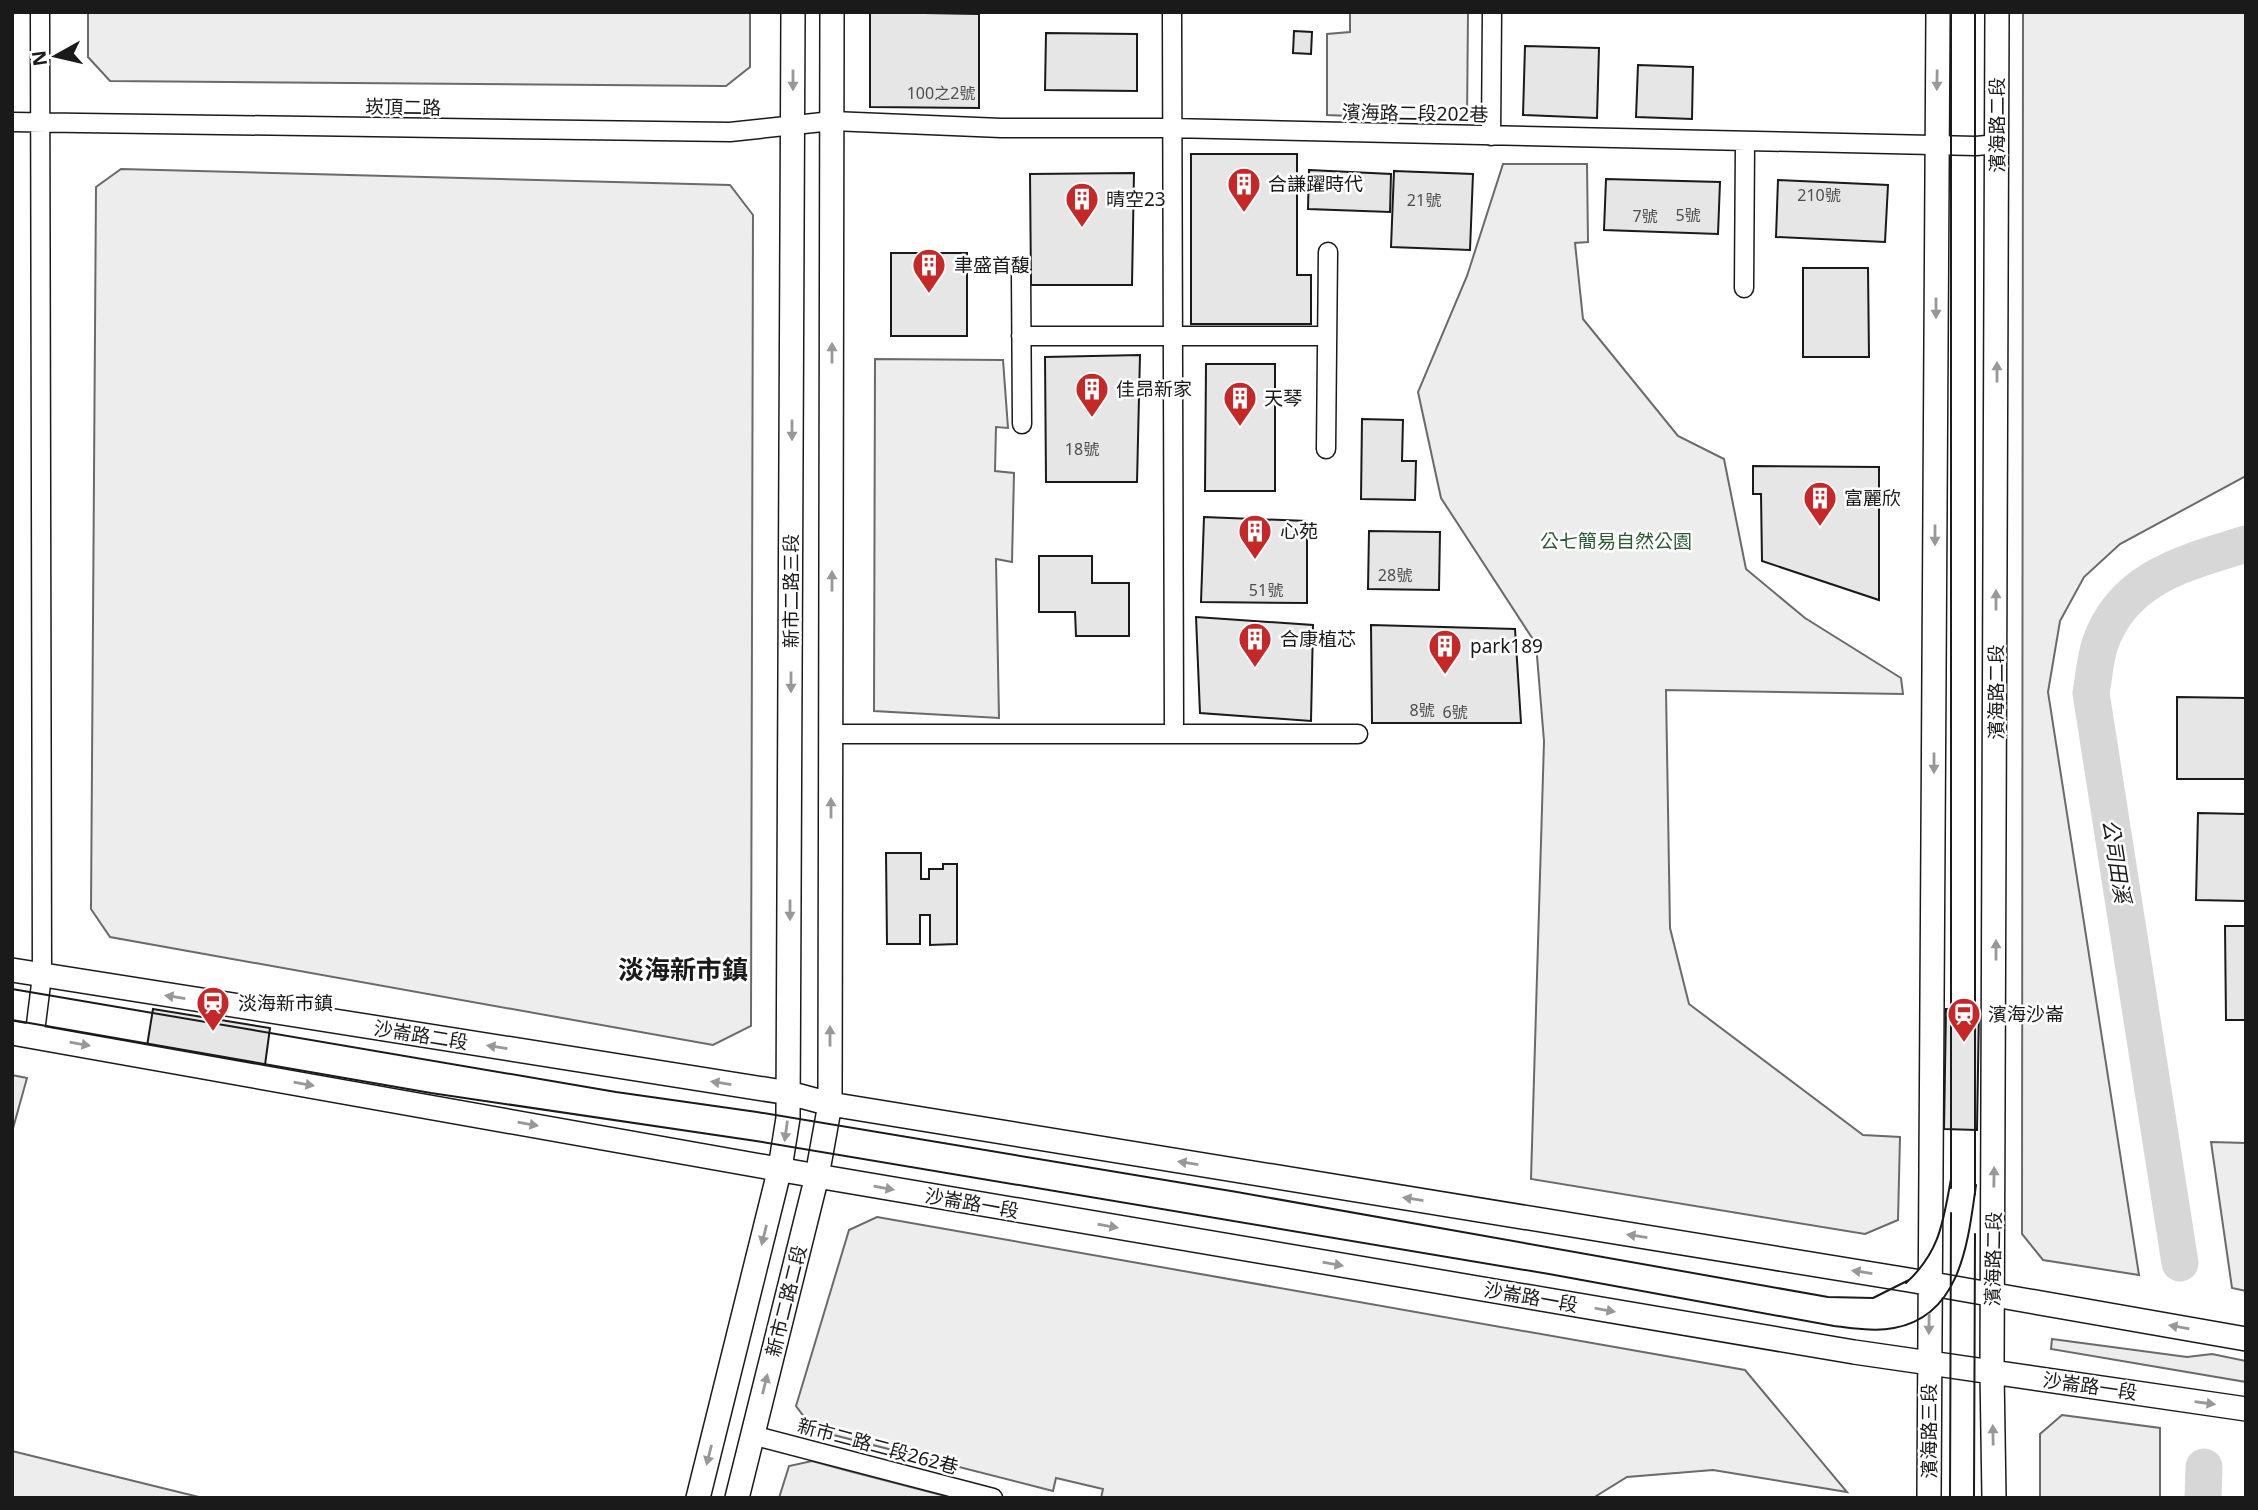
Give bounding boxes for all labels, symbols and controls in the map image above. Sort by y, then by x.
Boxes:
north arrow [21,21,91,91]
text: N [25,49,53,68]
one-way arrow [787,70,799,92]
one-way arrow [1931,70,1943,92]
street label: 濱海路二段 [1984,77,2010,173]
house number: 100之2號 [907,82,975,104]
street label: 崁頂二路 [365,93,441,121]
street label: 濱海路二段202巷 [1341,99,1489,127]
building icon: 合謙躍時代 [1225,165,1263,214]
place label: 合謙躍時代 [1268,171,1363,197]
building icon: 晴空23 [1063,180,1101,229]
house number: 210號 [1797,184,1841,206]
place label: 晴空23 [1106,186,1166,212]
house number: 21號 [1407,189,1441,211]
house number: 5號 [1675,204,1701,226]
house number: 7號 [1632,205,1658,227]
building icon: 聿盛首馥 [910,246,948,295]
place label: 聿盛首馥 [954,252,1030,278]
one-way arrow [1930,297,1941,319]
one-way arrow [826,342,838,364]
one-way arrow [1991,361,2003,383]
building icon: 佳昂新家 [1073,370,1111,419]
place label: 佳昂新家 [1116,376,1192,402]
building icon: 天琴 [1221,379,1259,428]
place label: 天琴 [1264,385,1302,411]
one-way arrow [786,420,798,442]
house number: 18號 [1065,438,1099,460]
building icon: 富麗欣 [1801,479,1839,528]
place label: 富麗欣 [1844,485,1901,511]
building icon: 心苑 [1236,512,1274,561]
place label: 心苑 [1280,518,1318,544]
one-way arrow [1929,525,1941,547]
park label: 公七簡易自然公園 [1540,528,1692,554]
street label: 新市二路三段 [778,534,804,648]
house number: 28號 [1378,564,1412,586]
one-way arrow [826,570,838,592]
house number: 51號 [1249,579,1283,601]
one-way arrow [1991,588,2002,610]
building icon: 合康植芯 [1236,620,1274,669]
place label: 合康植芯 [1280,626,1356,652]
building icon: park189 [1426,627,1464,676]
place label: park189 [1470,633,1543,659]
street label: 濱海路二段 [1983,644,2009,740]
one-way arrow [785,672,797,694]
house number: 8號 [1409,699,1435,721]
house number: 6號 [1442,701,1468,723]
one-way arrow [1928,752,1940,774]
one-way arrow [825,797,837,819]
water label: 公司田溪 [2097,817,2138,908]
one-way arrow [784,899,796,921]
one-way arrow [1990,938,2001,960]
district label: 淡海新市鎮 [618,951,748,987]
station icon: 淡海新市鎮 [194,984,232,1033]
place label: 淡海新市鎮 [238,990,333,1016]
one-way arrow [164,991,186,1002]
station icon: 濱海沙崙 [1945,995,1983,1044]
place label: 濱海沙崙 [1988,1001,2064,1027]
street label: 沙崙路二段 [372,1015,470,1055]
one-way arrow [824,1025,836,1047]
one-way arrow [69,1039,91,1050]
one-way arrow [486,1041,508,1052]
one-way arrow [710,1077,732,1088]
one-way arrow [293,1079,315,1090]
one-way arrow [517,1118,539,1129]
one-way arrow [781,1120,792,1142]
one-way arrow [1177,1157,1199,1168]
one-way arrow [1989,1166,2000,1188]
street label: 沙崙路一段 [923,1182,1021,1224]
one-way arrow [873,1183,895,1194]
one-way arrow [1402,1193,1424,1204]
street label: 濱海路二段 [1979,1211,2007,1307]
one-way arrow [1097,1221,1119,1232]
one-way arrow [758,1224,769,1246]
one-way arrow [1626,1230,1648,1241]
street label: 新市二路二段 [760,1243,812,1359]
one-way arrow [1322,1259,1344,1270]
one-way arrow [1851,1266,1873,1277]
street label: 沙崙路一段 [1482,1276,1580,1318]
one-way arrow [1594,1305,1616,1316]
one-way arrow [1923,1313,1935,1335]
one-way arrow [2167,1321,2189,1332]
street label: 沙崙路一段 [2041,1367,2139,1405]
one-way arrow [760,1373,771,1395]
street label: 濱海路三段 [1916,1383,1942,1479]
one-way arrow [2194,1398,2216,1409]
street label: 新市二路二段262巷 [795,1412,961,1480]
one-way arrow [1987,1423,1998,1445]
one-way arrow [703,1445,714,1467]

